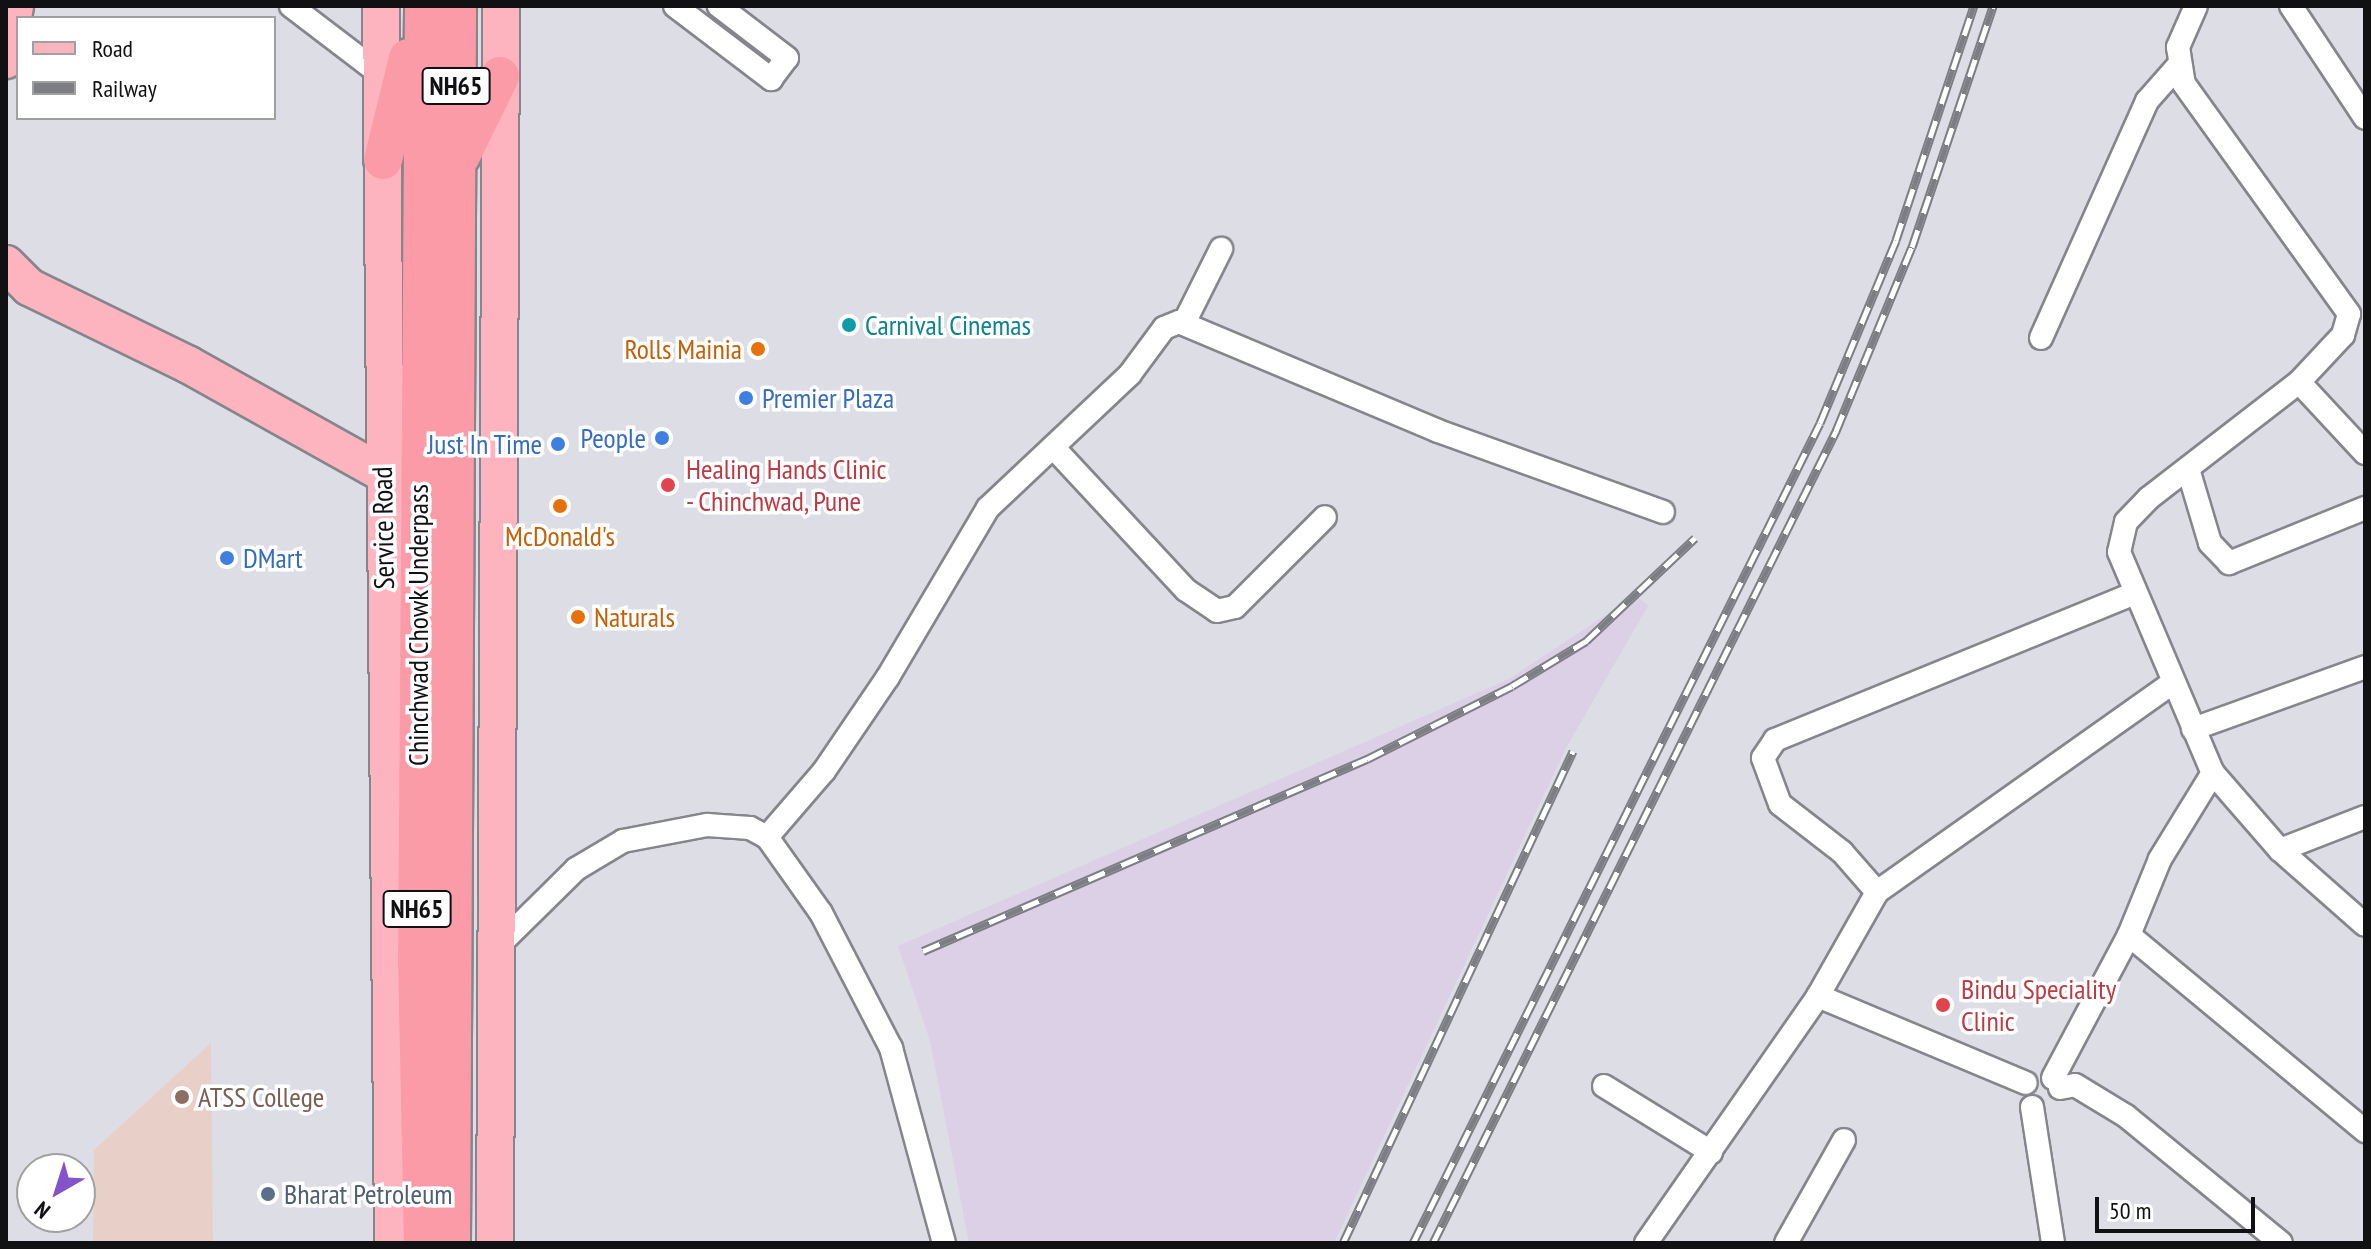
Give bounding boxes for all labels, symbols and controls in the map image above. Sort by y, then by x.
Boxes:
legend [16,16,276,120]
text: Road [92,33,133,64]
road number: NH65 [420,64,492,108]
text: Railway [92,73,157,104]
place label: Carnival Cinemas [865,308,1031,342]
marker: Carnival Cinemas [840,316,858,334]
place label: Rolls Mainia [624,332,742,366]
marker: Rolls Mainia [749,340,767,358]
place label: Premier Plaza [762,381,894,415]
marker: Premier Plaza [737,389,755,407]
place label: People [580,421,646,455]
place label: Just In Time [427,427,542,461]
marker: People [653,429,671,447]
marker: Just In Time [549,435,567,453]
place label: Healing Hands Clinic - Chinchwad, Pune [686,452,886,518]
street label: Service Road [365,466,401,590]
marker: Healing Hands Clinic - Chinchwad, Pune [657,474,679,496]
street label: Chinchwad Chowk Underpass [401,484,435,766]
marker: McDonald's [551,497,569,515]
place label: McDonald's [505,519,615,553]
place label: DMart [243,541,303,575]
marker: DMart [218,549,236,567]
place label: Naturals [594,600,675,634]
marker: Naturals [569,608,587,626]
road number: NH65 [381,887,453,931]
place label: Bindu Speciality Clinic [1961,972,2116,1038]
marker: Bindu Speciality Clinic [1932,994,1954,1016]
place label: ATSS College [198,1080,324,1114]
marker: ATSS College [173,1088,191,1106]
north arrow [16,1153,96,1233]
place label: Bharat Petroleum [284,1177,453,1211]
scale bar [2099,1181,2259,1231]
marker: Bharat Petroleum [259,1185,277,1203]
text: N [29,1195,56,1225]
text: 50 m [2109,1195,2151,1226]

